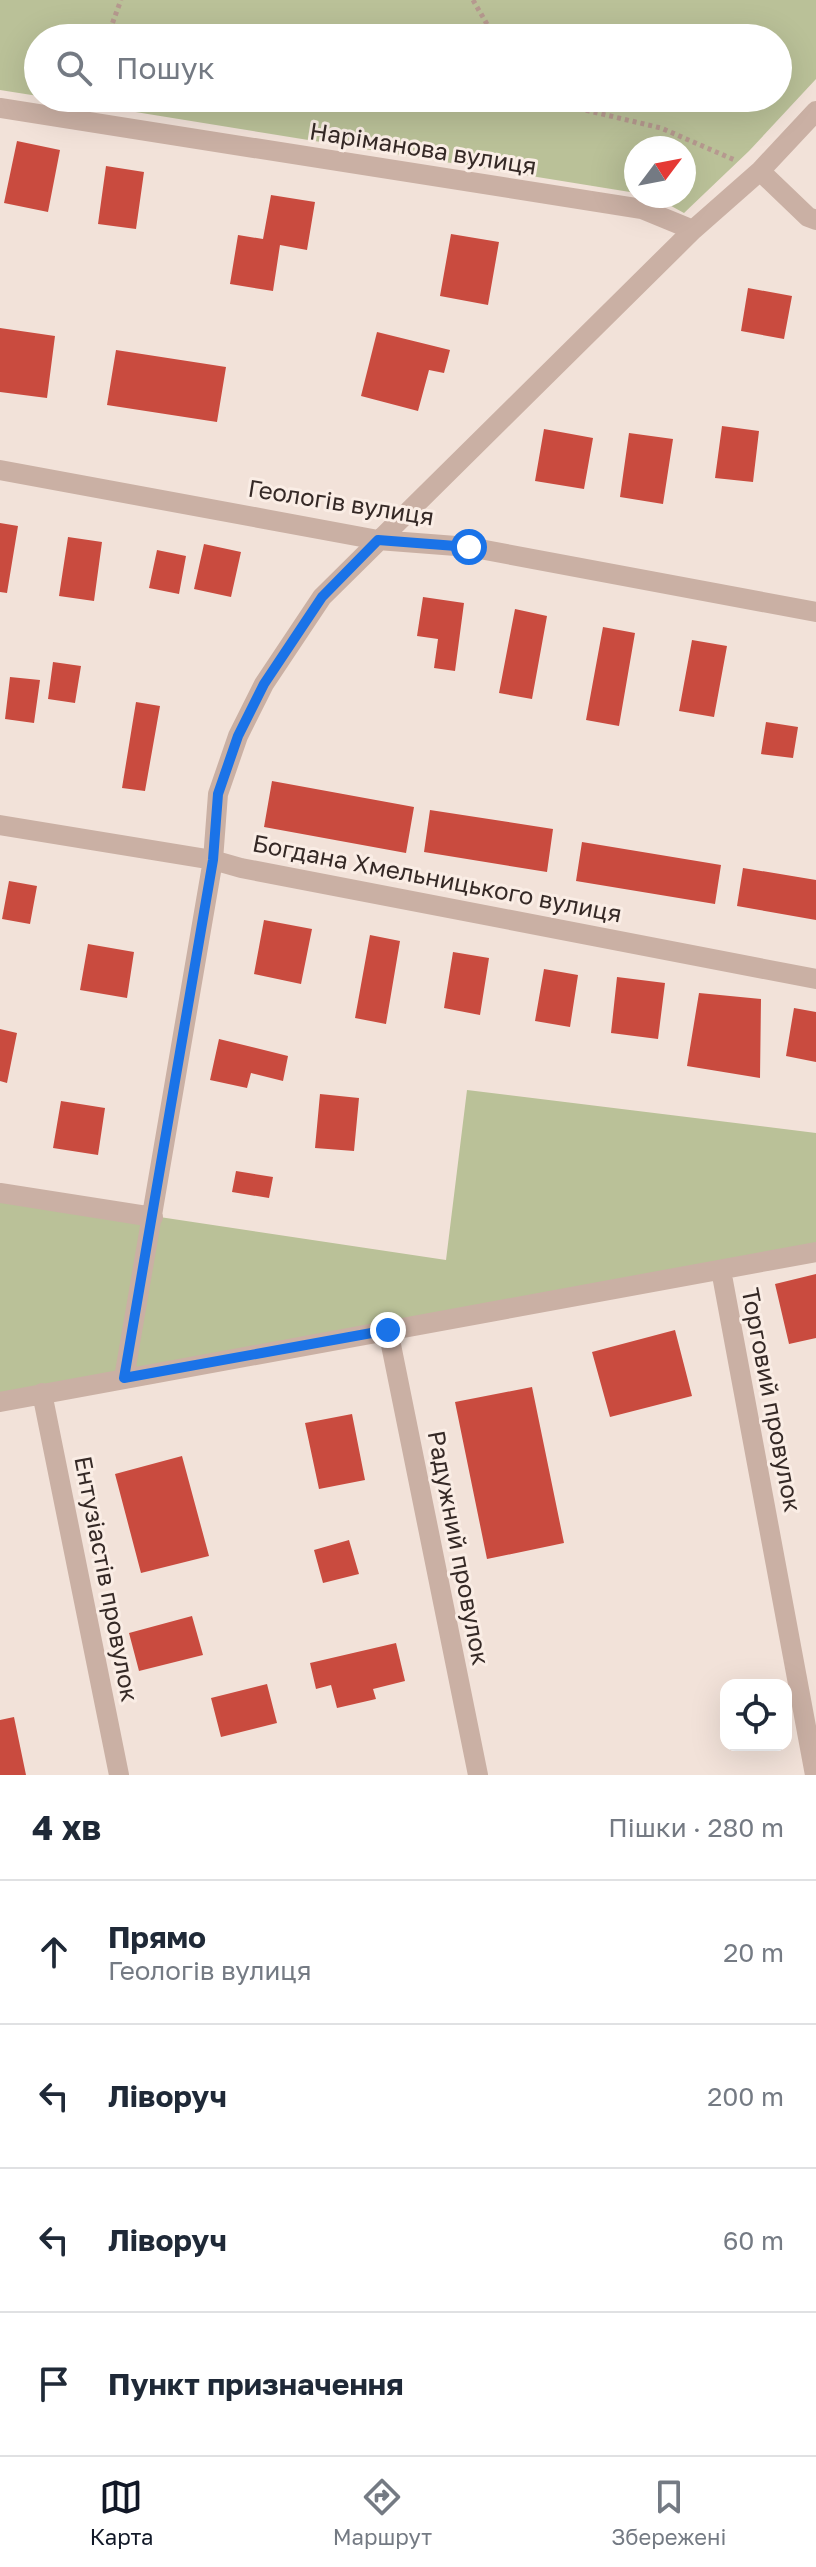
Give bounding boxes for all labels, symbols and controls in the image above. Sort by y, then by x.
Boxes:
search box [24,24,792,112]
icon: search [52,46,96,90]
text: Пошук [116,50,215,86]
street label: Наріманова вулиця [308,115,539,180]
north arrow [624,136,696,208]
street label: Геологів вулиця [246,473,436,531]
route start [451,529,487,565]
street label: Богдана Хмельницького вулиця [250,827,624,928]
street label: Торговий провулок [737,1285,808,1514]
route end [370,1312,406,1348]
street label: Радужний провулок [423,1428,496,1668]
street label: Ентузіастів провулок [69,1453,146,1704]
map controls [720,1679,792,1751]
button: locate [720,1679,792,1751]
text: 4 хв [32,1807,101,1847]
text: Пішки · 280 m [608,1812,784,1843]
text: Прямо [108,1919,206,1955]
icon: ahead [32,1930,76,1974]
text: 20 m [723,1937,784,1968]
text: Геологів вулиця [108,1955,312,1986]
icon: left [32,2074,76,2118]
text: Ліворуч [108,2078,227,2114]
text: 200 m [707,2081,784,2112]
icon: left [32,2218,76,2262]
text: Ліворуч [108,2222,227,2258]
text: 60 m [723,2225,784,2256]
icon: arrive [32,2362,76,2406]
text: Пункт призначення [108,2366,404,2402]
tab: Карта [90,2475,153,2550]
tab: Маршрут [333,2475,432,2550]
tab: Збережені [611,2475,726,2550]

